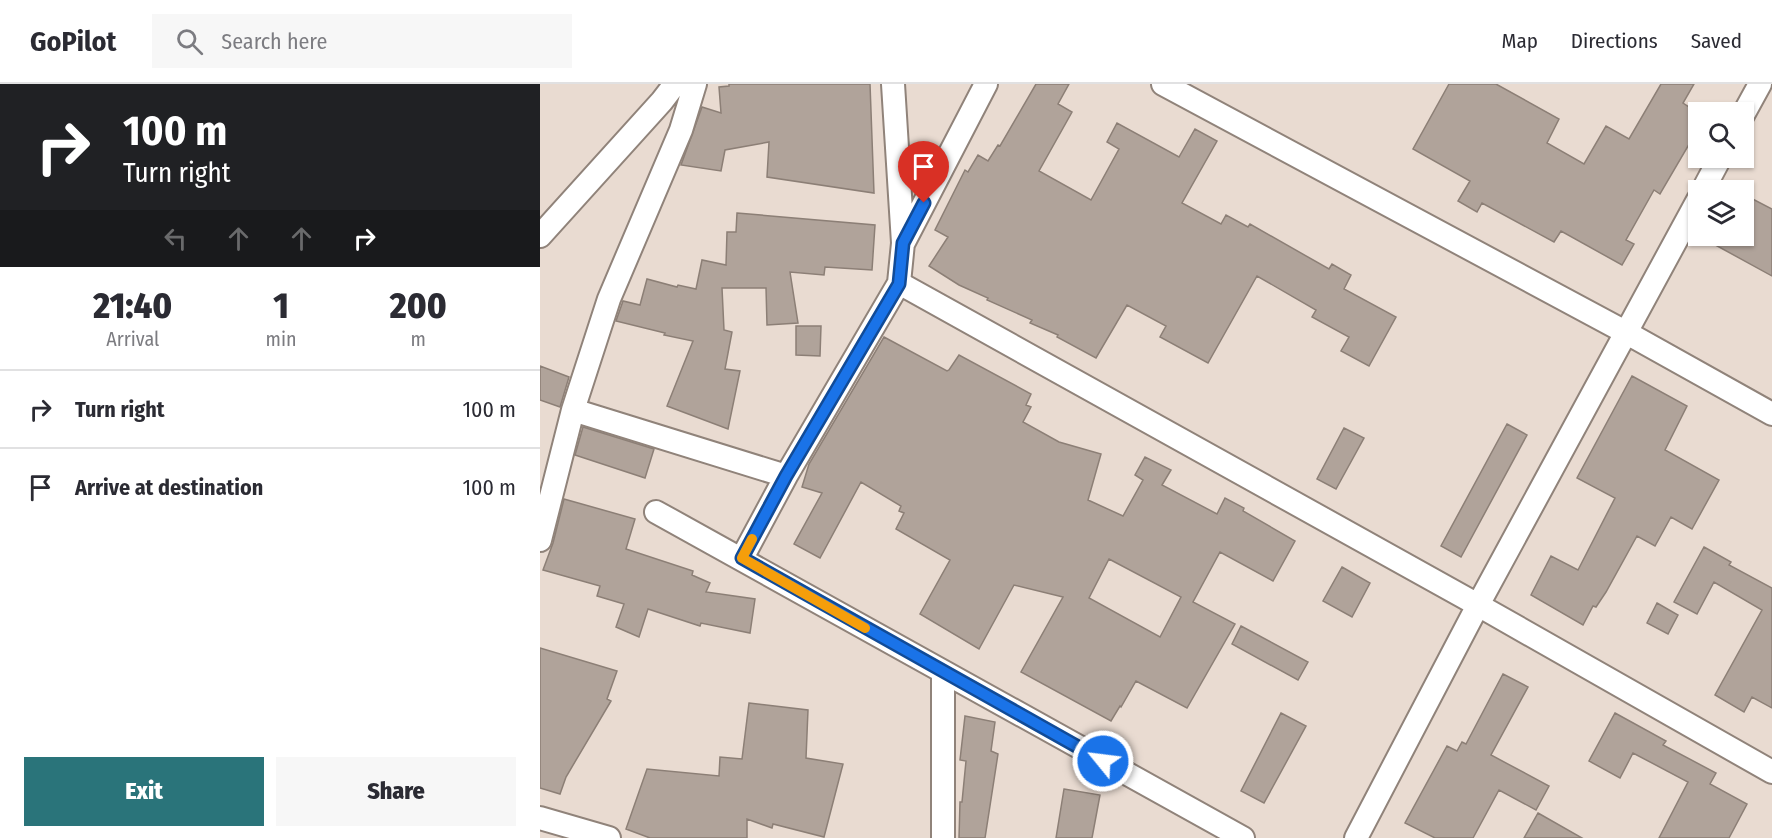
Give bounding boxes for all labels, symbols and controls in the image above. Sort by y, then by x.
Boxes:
search box [152,14,572,68]
text: GoPilot [30,25,116,58]
icon: search [173,25,206,58]
text: Search here [221,28,327,55]
text: Map [1501,28,1538,54]
text: Directions [1571,28,1658,54]
text: Saved [1691,28,1742,54]
map controls [1688,102,1754,246]
button: search [1688,102,1754,168]
text: 100 m [123,106,227,156]
icon: right [24,108,102,186]
pin [898,141,949,203]
icon: arrive [907,150,940,183]
text: Turn right [123,157,231,189]
button: layers [1688,180,1754,246]
icon: left [159,222,192,255]
icon: ahead [222,222,255,255]
icon: ahead [285,222,318,255]
icon: right [348,222,381,255]
text: 21:40 [93,284,172,328]
text: 1 [273,284,289,328]
text: 200 [390,284,447,328]
text: Arrival [106,327,159,351]
text: min [266,327,297,351]
text: m [411,327,426,351]
icon: right [24,393,57,426]
text: Turn right [75,396,164,423]
text: 100 m [462,396,516,423]
icon: arrive [24,471,57,504]
text: Arrive at destination [75,474,263,501]
text: 100 m [462,474,516,501]
position arrow [1071,729,1135,793]
button: Exit [24,757,264,826]
button: Share [276,757,516,826]

